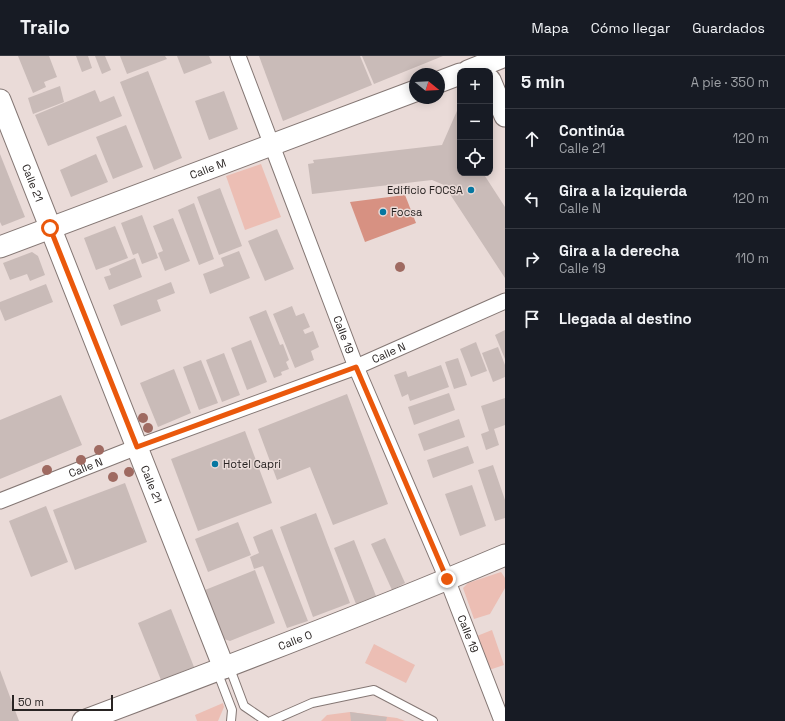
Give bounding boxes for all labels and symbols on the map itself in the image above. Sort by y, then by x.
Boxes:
north arrow [409,68,445,104]
street label: Calle M [188,156,228,182]
street label: Calle 21 [19,162,46,204]
place label: Edificio FOCSA [387,183,463,197]
marker: Edificio FOCSA [466,185,476,195]
place label: Focsa [391,205,423,219]
marker: Focsa [378,207,388,217]
route start [41,219,59,237]
street label: Calle 19 [330,314,357,356]
street label: Calle N [369,339,408,366]
street label: Calle N [67,454,105,480]
place label: Hotel Capri [223,457,281,471]
marker: Hotel Capri [210,459,220,469]
street label: Calle 21 [138,463,165,505]
route end [438,570,456,588]
street label: Calle 19 [455,613,482,655]
street label: Calle O [276,627,314,653]
scale bar [12,693,113,712]

